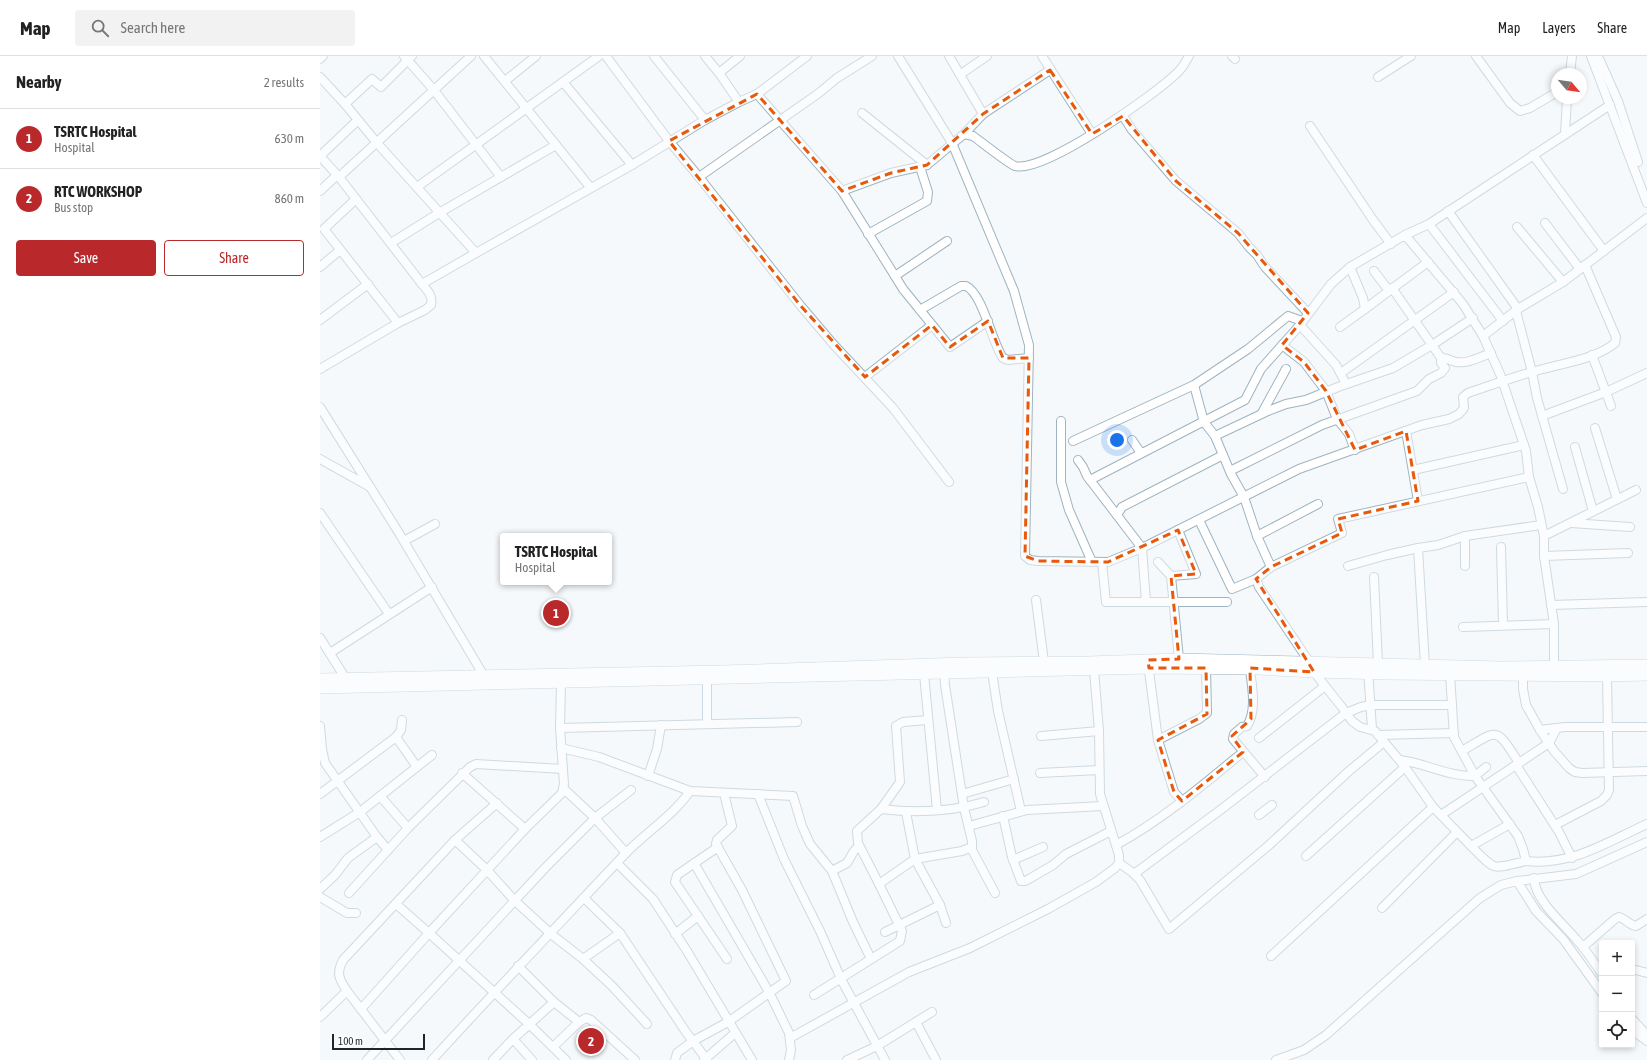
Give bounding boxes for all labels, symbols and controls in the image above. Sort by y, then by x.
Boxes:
search box [75,10,355,46]
text: Map [20,17,51,39]
icon: search [89,17,111,39]
text: Search here [121,19,185,36]
text: Map [1498,20,1520,36]
text: Layers [1542,20,1575,36]
text: Share [1597,20,1627,36]
north arrow [1551,68,1587,104]
text: Nearby [16,72,62,92]
text: 2 results [264,75,304,90]
text: TSRTC Hospital [54,123,136,140]
text: 1 [26,131,32,146]
text: 630 m [275,131,304,146]
text: Hospital [54,140,95,155]
text: RTC WORKSHOP [54,183,142,200]
text: 2 [26,191,32,206]
text: 860 m [275,191,304,206]
text: Bus stop [54,200,93,215]
button: Save [16,240,156,276]
button: Share [164,240,304,276]
your location [1107,430,1127,450]
popup [500,533,612,585]
text: TSRTC Hospital [515,543,597,560]
text: Hospital [515,560,555,575]
pin: 1 [543,598,569,628]
map controls [1599,940,1635,1048]
button: + [1599,940,1635,976]
button: − [1599,976,1635,1012]
button: locate [1599,1012,1635,1048]
pin: 2 [578,1026,604,1056]
scale bar [332,1032,425,1051]
text: 100 m [338,1035,363,1047]

